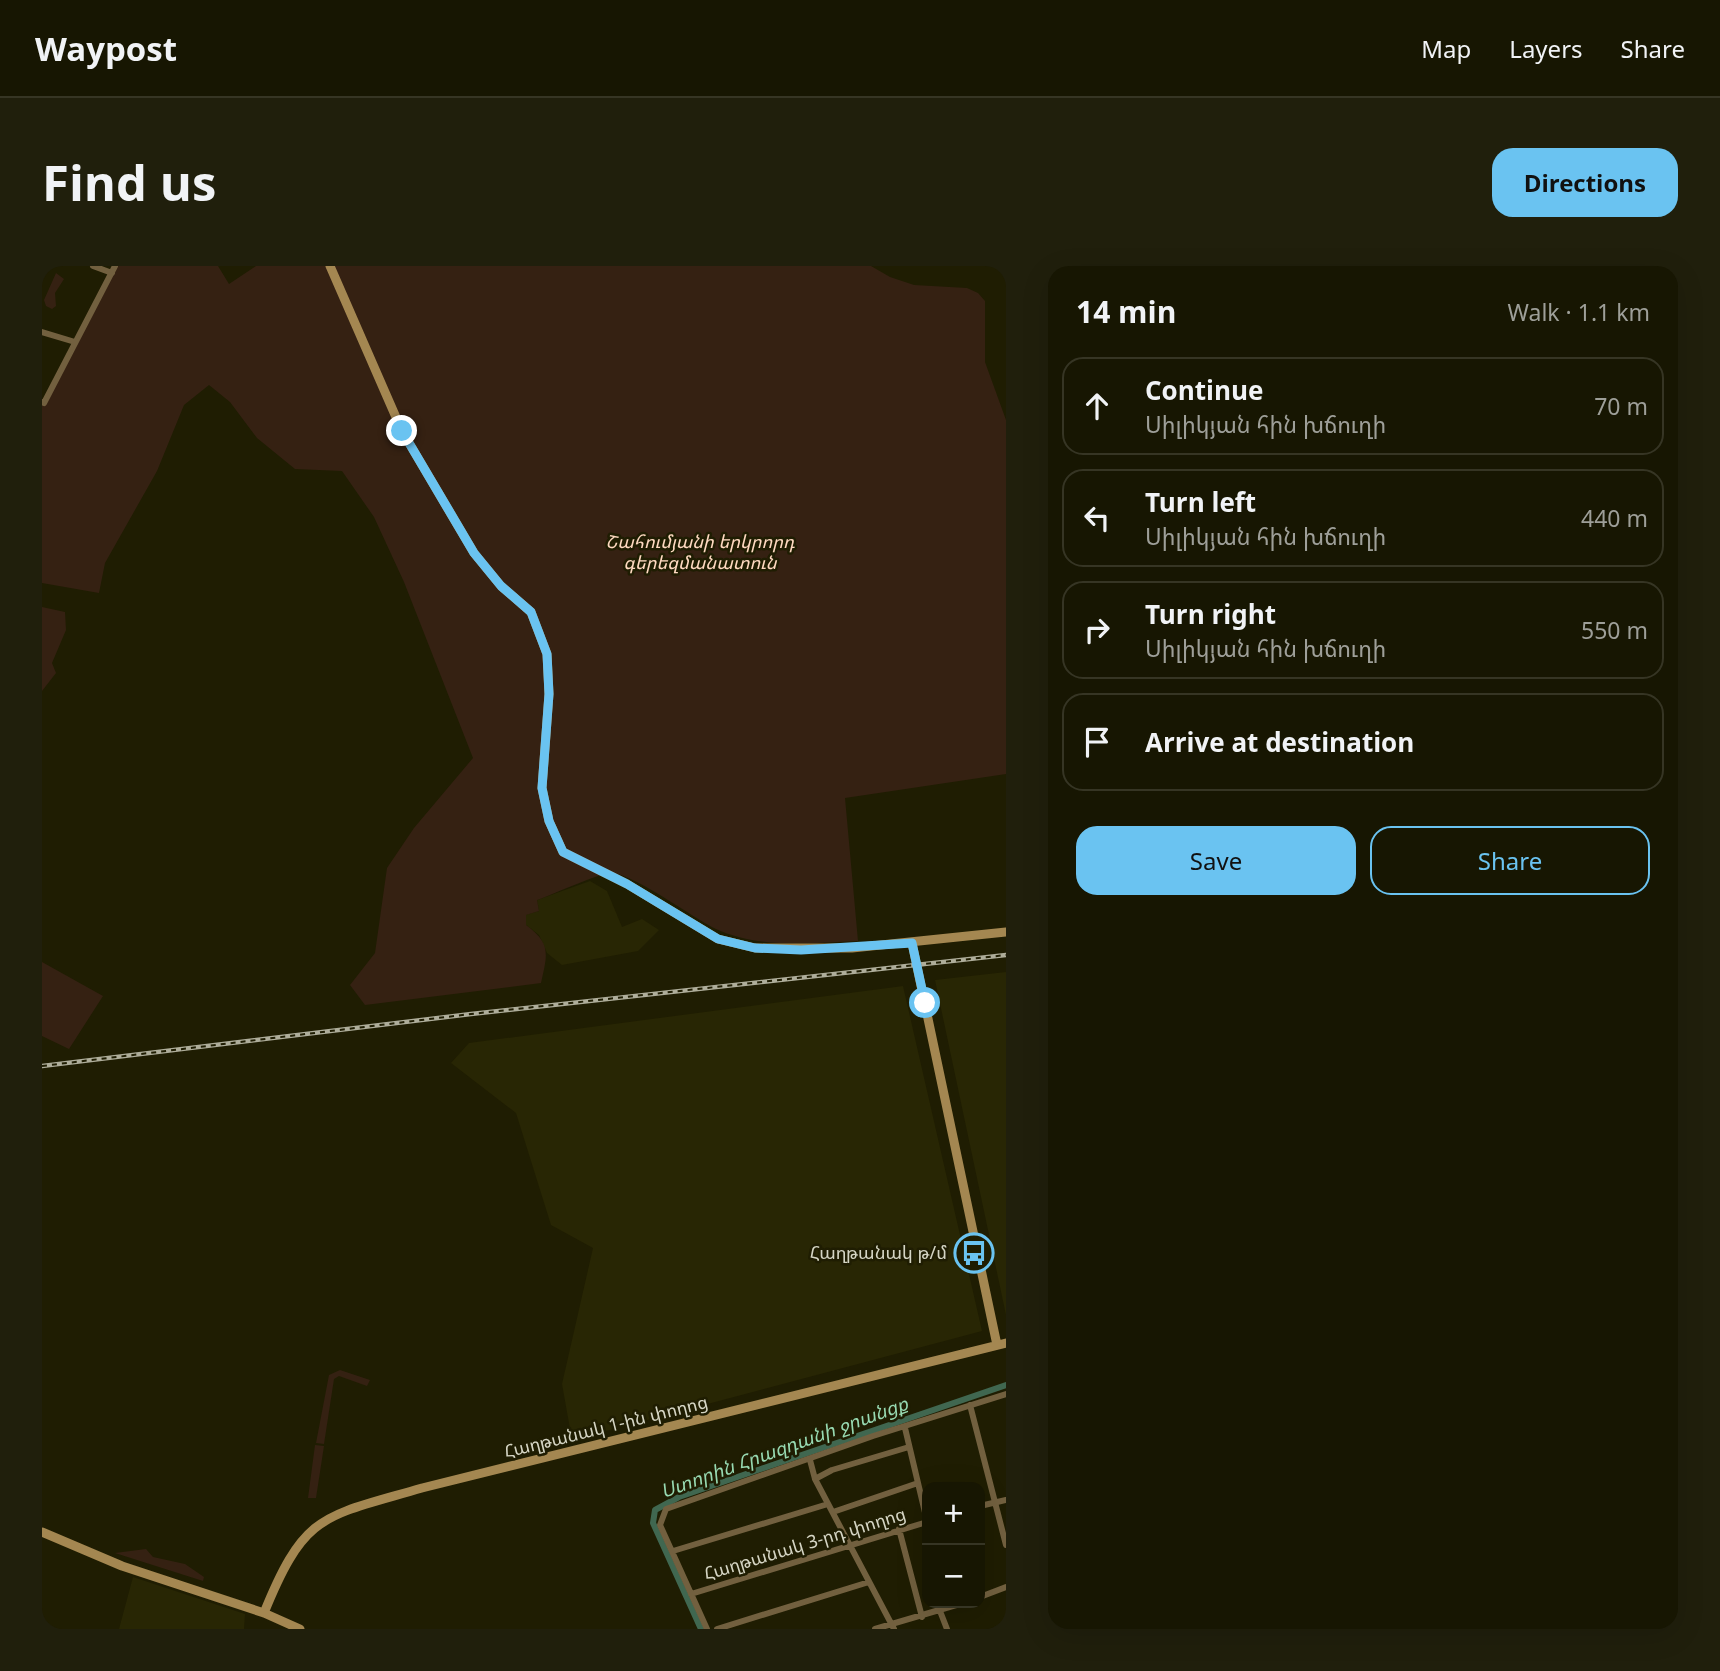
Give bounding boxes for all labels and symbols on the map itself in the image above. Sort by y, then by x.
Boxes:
route end [386,415,417,446]
park label: Շահումյանի երկրորդ գերեզմանատուն [605,529,795,574]
route start [909,987,940,1018]
bus stop icon: Հաղթանակ թ/մ [953,1232,995,1274]
place label: Հաղթանակ թ/մ [810,1240,947,1264]
street label: Հաղթանակ 1-ին փողոց [501,1389,710,1463]
water label: Ստորին Հրազդանի ջրանցք [657,1390,912,1504]
street label: Հաղթանակ 3-րդ փողոց [701,1501,909,1585]

